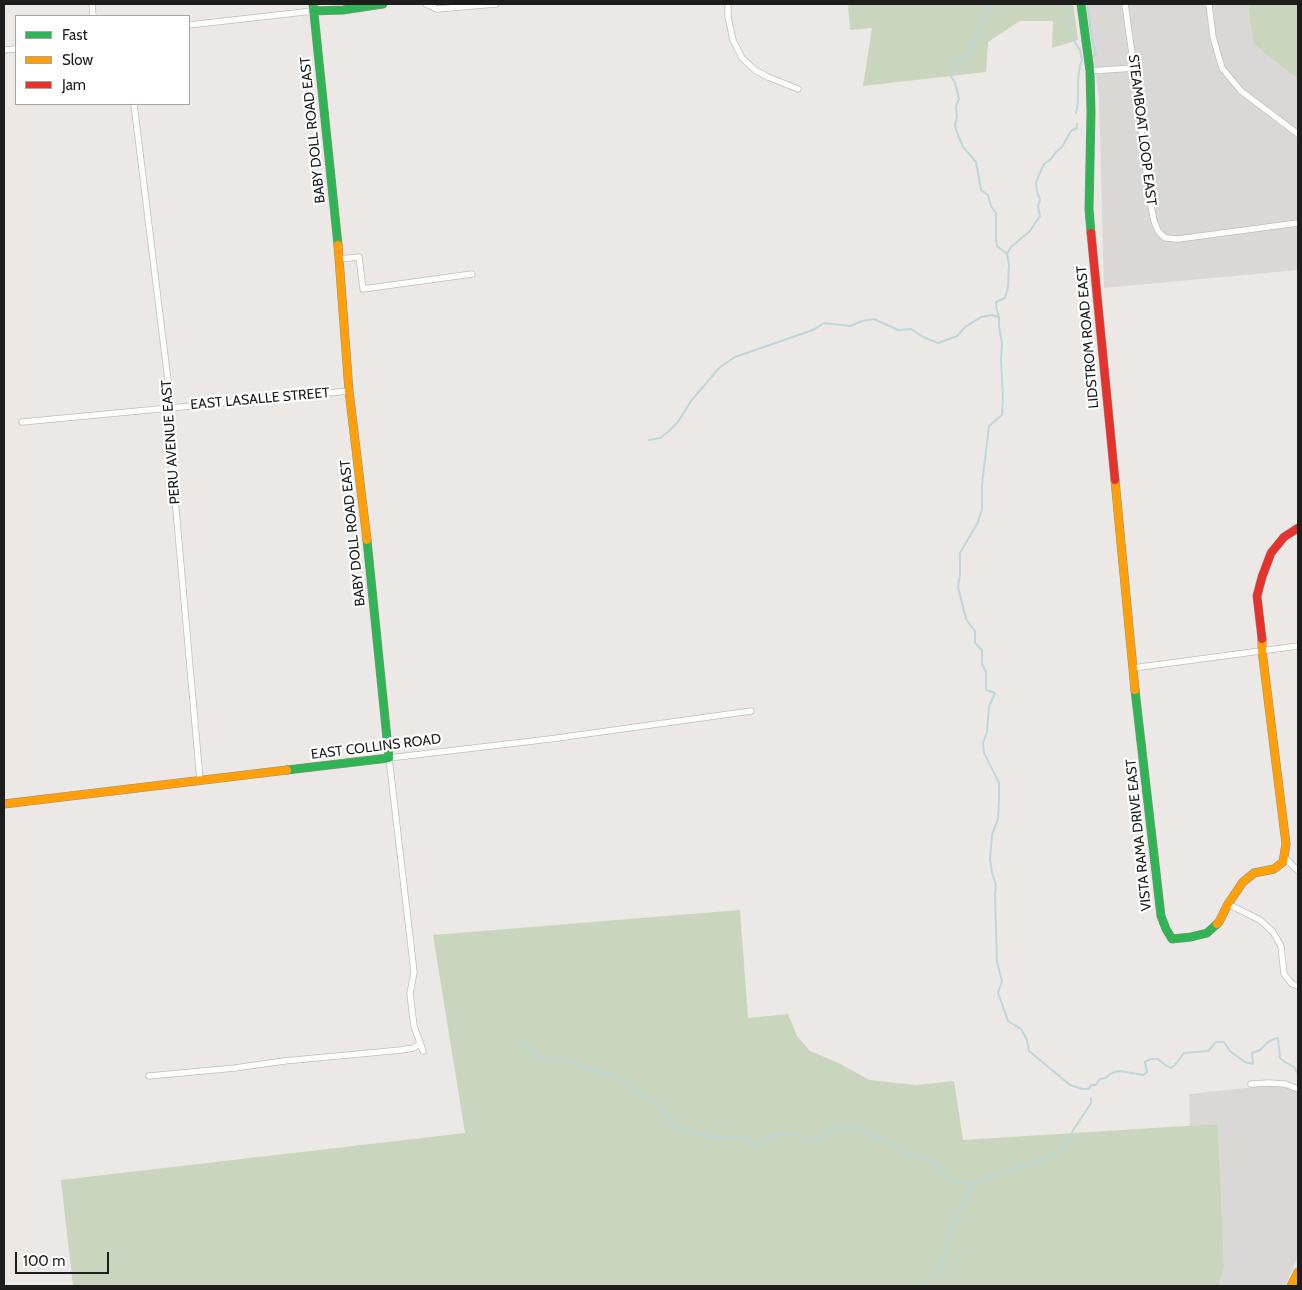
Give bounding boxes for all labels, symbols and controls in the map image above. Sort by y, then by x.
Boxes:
legend [15,15,190,105]
text: Fast [62,26,87,44]
text: Slow [62,51,93,69]
street label: STEAMBOAT LOOP EAST [1124,53,1160,207]
street label: BABY DOLL ROAD EAST [297,56,329,204]
text: Jam [62,76,86,94]
street label: LIDSTROM ROAD EAST [1073,265,1103,409]
street label: PERU AVENUE EAST [158,379,184,505]
street label: EAST LASALLE STREET [190,385,330,413]
street label: BABY DOLL ROAD EAST [337,459,369,607]
street label: EAST COLLINS ROAD [310,731,442,763]
street label: VISTA RAMA DRIVE EAST [1123,758,1155,912]
scale bar [18,1242,111,1274]
text: 100 m [23,1252,65,1270]

